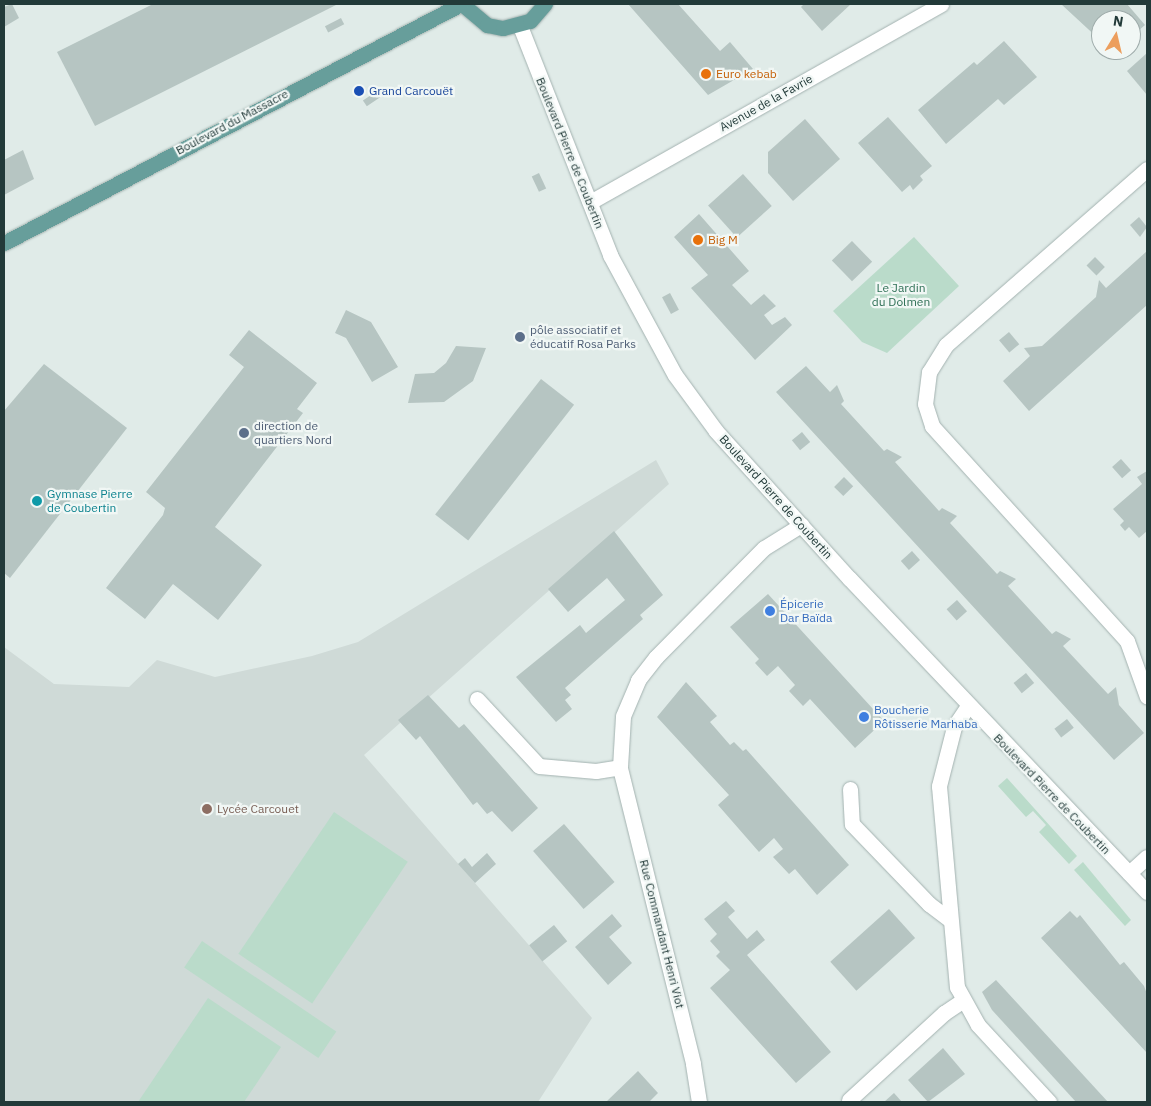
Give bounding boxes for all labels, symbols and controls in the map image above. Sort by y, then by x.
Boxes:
north arrow [1091,10,1141,60]
text: N [1112,11,1125,31]
place label: Euro kebab [716,67,777,81]
marker: Euro kebab [700,68,712,80]
street label: Avenue de la Favrie [717,71,815,135]
street label: Boulevard Pierre de Coubertin [533,75,607,231]
place label: Grand Carcouët [369,84,453,98]
marker: Grand Carcouët [353,85,365,97]
street label: Boulevard du Massacre [173,86,291,158]
place label: Big M [708,233,738,247]
marker: Big M [692,234,704,246]
park label: Le Jardin du Dolmen [872,281,930,309]
place label: pôle associatif et éducatif Rosa Parks [530,323,636,351]
marker: pôle associatif et éducatif Rosa Parks [514,331,526,343]
place label: direction de quartiers Nord [254,419,332,447]
marker: direction de quartiers Nord [238,427,250,439]
street label: Boulevard Pierre de Coubertin [716,432,836,562]
place label: Gymnase Pierre de Coubertin [47,487,132,515]
marker: Gymnase Pierre de Coubertin [31,495,43,507]
place label: Épicerie Dar Baïda [780,597,832,625]
marker: Épicerie Dar Baïda [764,605,776,617]
place label: Boucherie Rôtisserie Marhaba [874,703,978,731]
marker: Boucherie Rôtisserie Marhaba [858,711,870,723]
street label: Boulevard Pierre de Coubertin [991,731,1113,857]
place label: Lycée Carcouet [217,802,299,816]
marker: Lycée Carcouet [201,803,213,815]
street label: Rue Commandant Henri Viot [637,858,687,1010]

